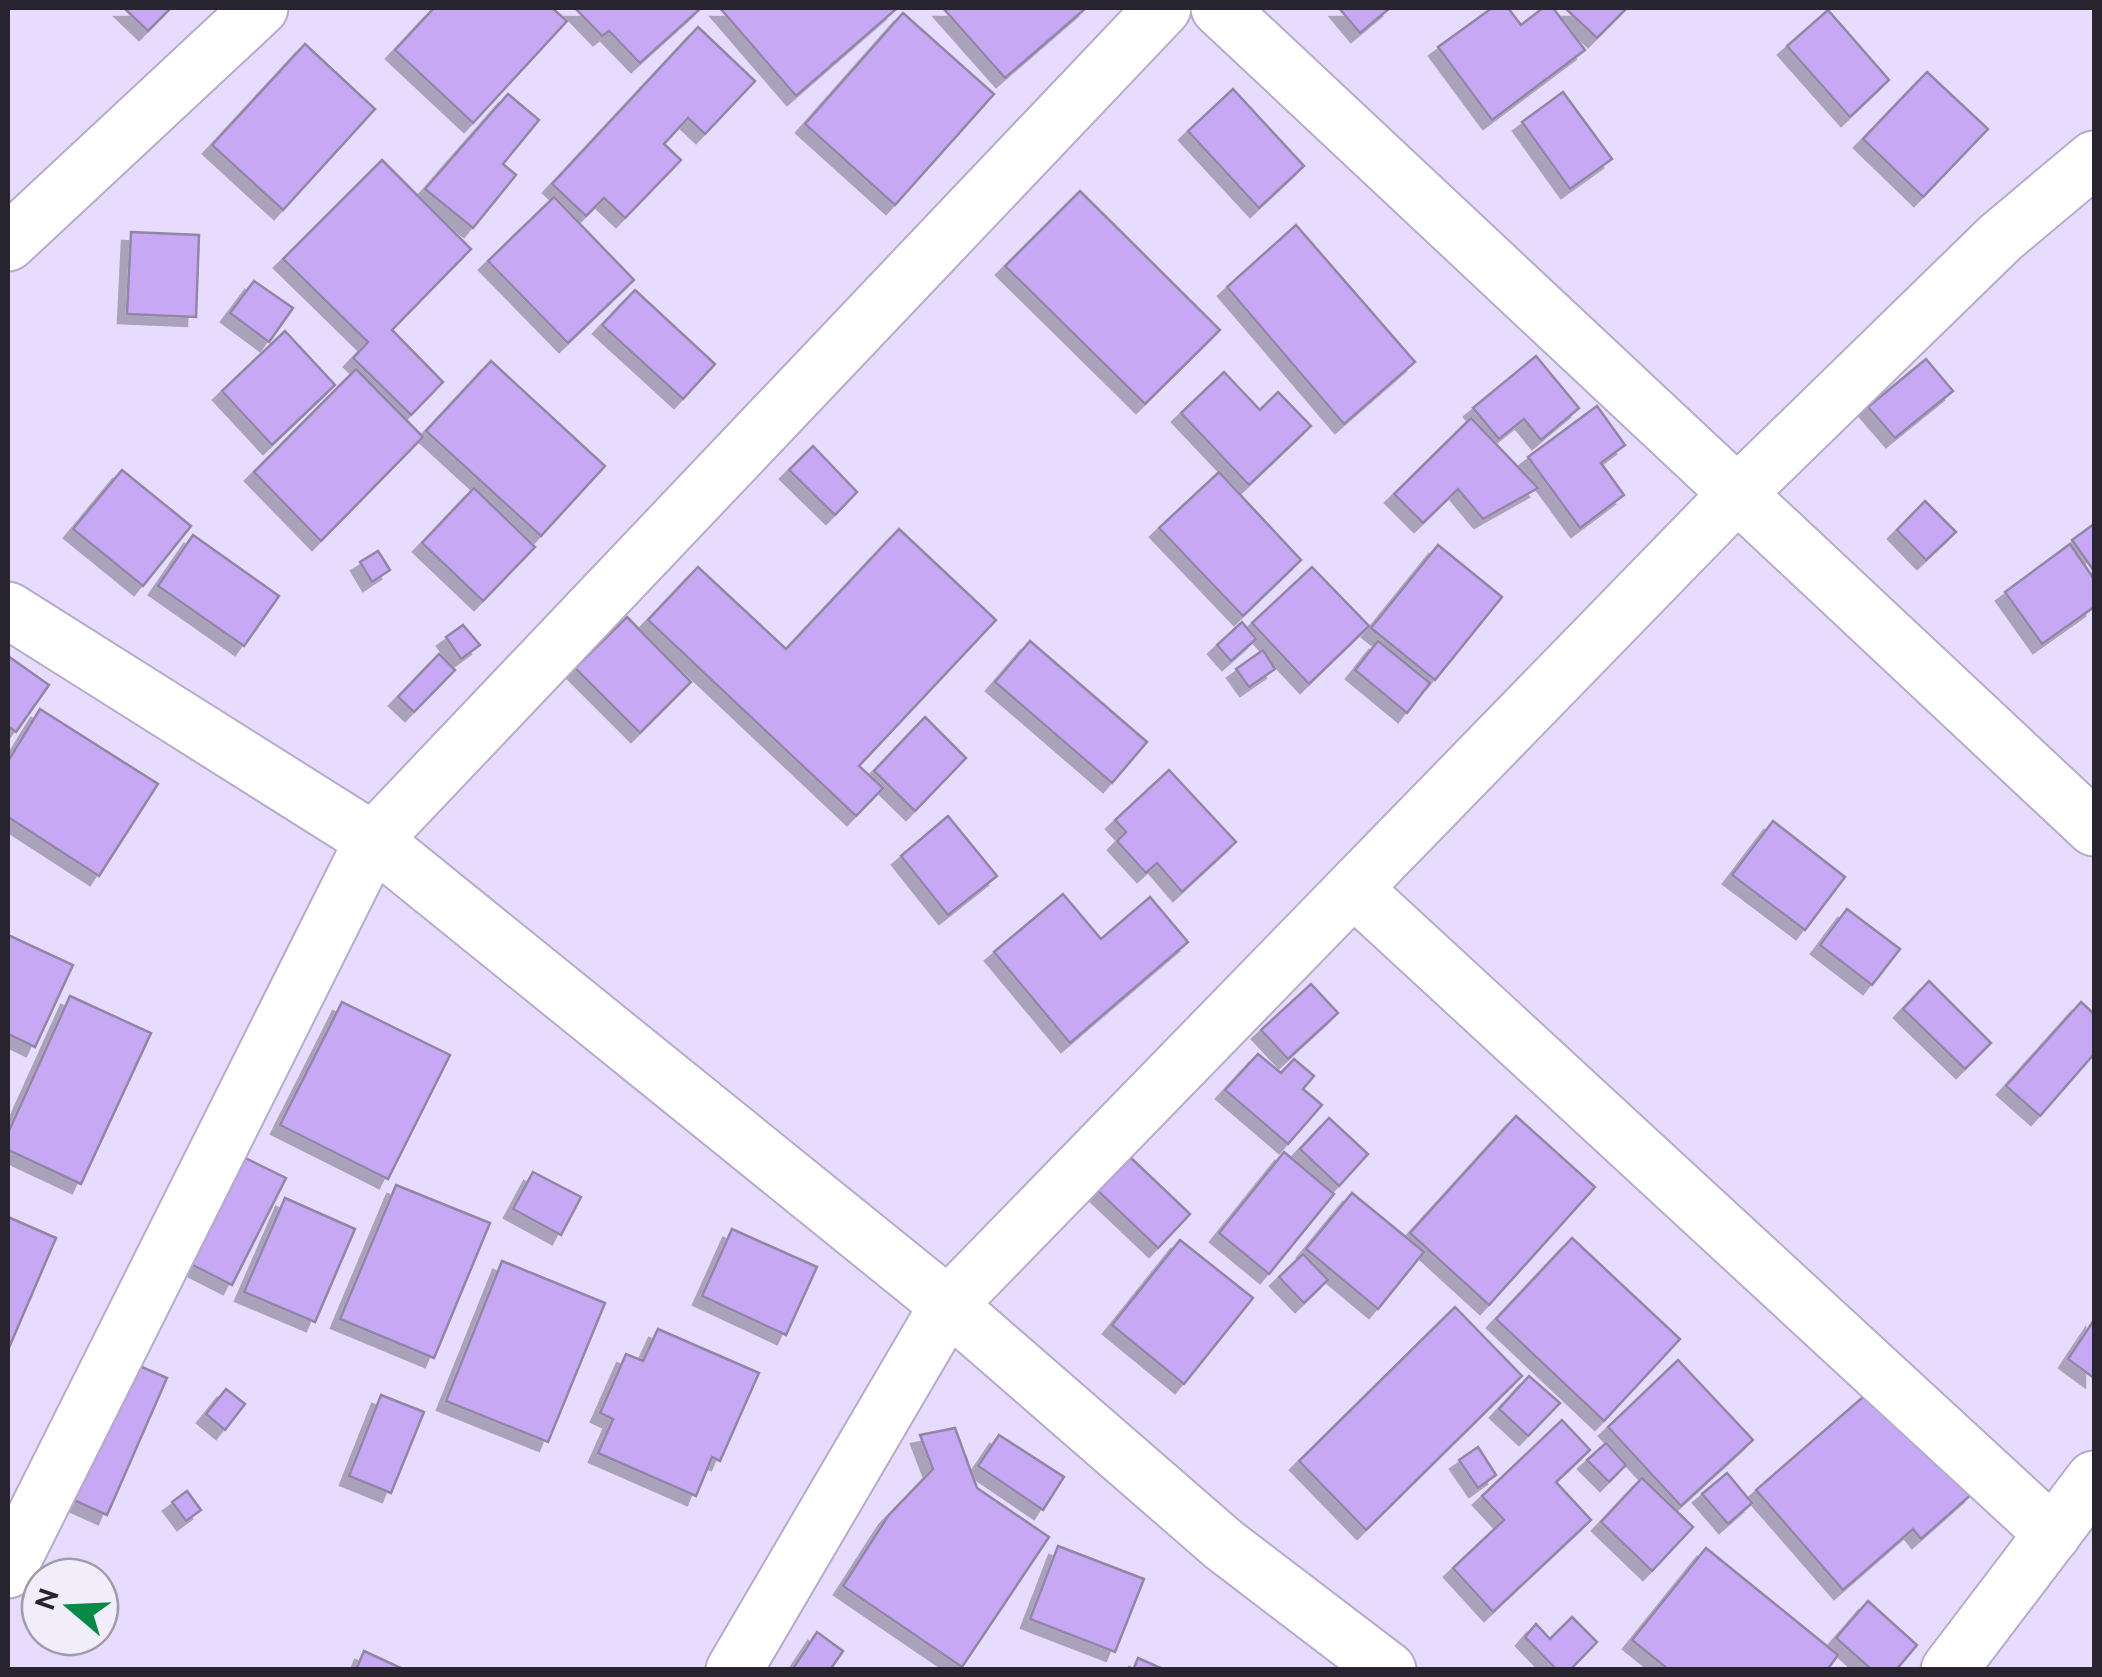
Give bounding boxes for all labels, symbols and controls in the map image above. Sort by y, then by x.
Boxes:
north arrow [20,1557,120,1657]
text: N [28,1584,64,1614]

